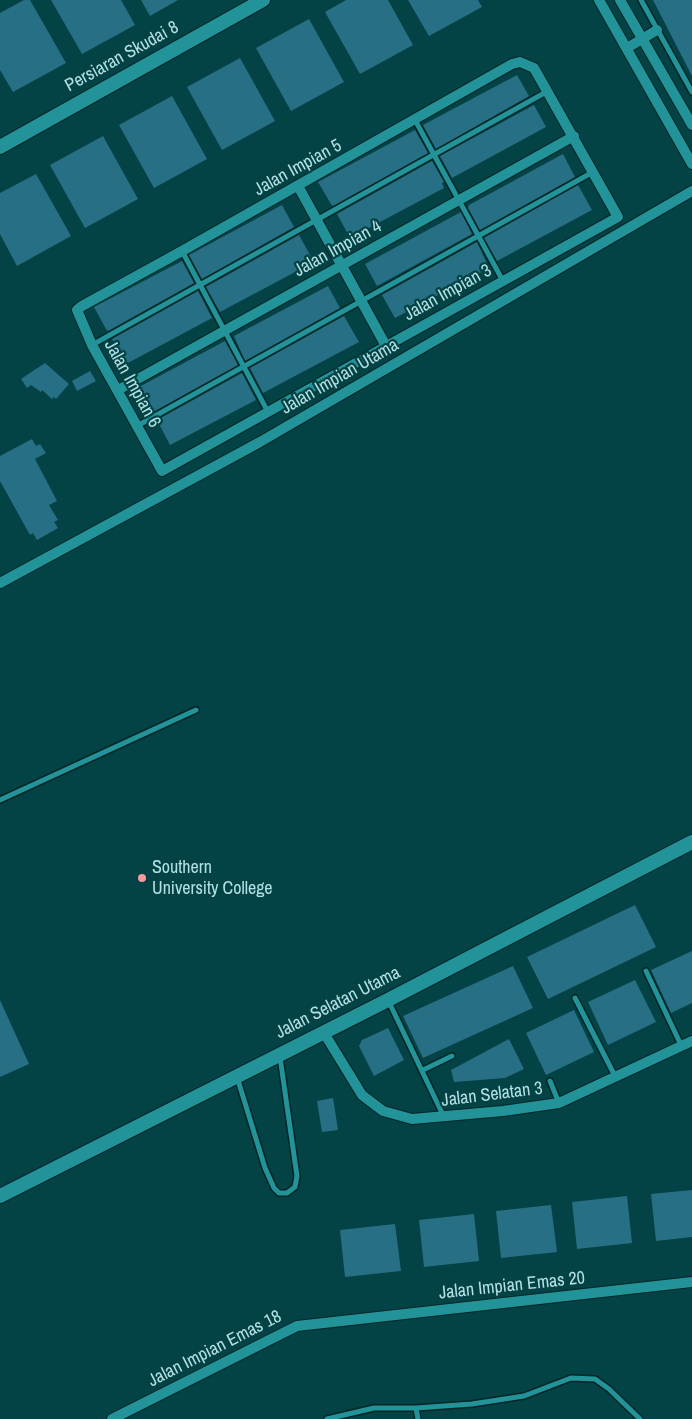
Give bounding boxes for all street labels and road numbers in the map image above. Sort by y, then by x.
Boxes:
street label: Persiaran Skudai 8 [62,17,182,97]
street label: Jalan Impian 5 [250,135,346,201]
street label: Jalan Impian 4 [290,216,386,282]
street label: Jalan Impian 3 [400,260,496,326]
street label: Jalan Impian Utama [277,335,403,419]
street label: Jalan Impian 6 [99,336,165,432]
street label: Jalan Selatan Utama [272,962,404,1044]
street label: Jalan Selatan 3 [440,1078,544,1112]
street label: Jalan Impian Emas 20 [438,1268,586,1304]
street label: Jalan Impian Emas 18 [145,1306,285,1392]

